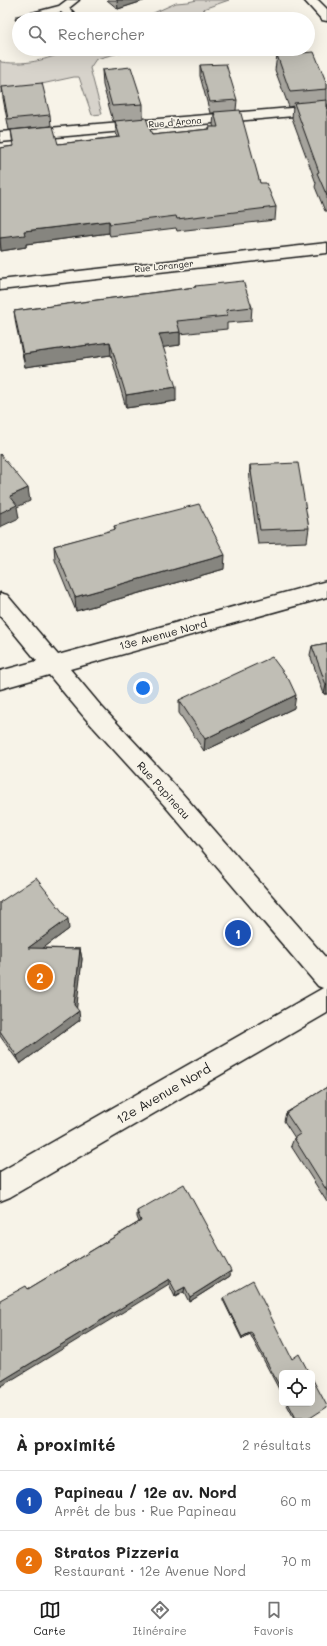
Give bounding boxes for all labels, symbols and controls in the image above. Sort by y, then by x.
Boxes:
search box [12,12,315,56]
icon: search [26,23,48,45]
text: Rechercher [58,24,145,44]
street label: Rue d'Arona [148,114,203,130]
street label: Rue Loranger [134,257,194,275]
street label: 13e Avenue Nord [117,615,209,653]
your location [133,678,153,698]
street label: Rue Papineau [134,758,194,822]
pin: 1 [225,918,251,948]
pin: 2 [27,962,53,992]
street label: 12e Avenue Nord [113,1059,213,1127]
map controls [279,1370,315,1406]
button: locate [279,1370,315,1406]
text: À proximité [16,1433,115,1455]
text: 2 résultats [242,1436,311,1453]
text: Papineau / 12e av. Nord [54,1482,237,1502]
text: 1 [26,1492,32,1509]
text: 60 m [281,1492,311,1509]
text: Arrêt de bus · Rue Papineau [54,1502,236,1519]
text: Stratos Pizzeria [54,1542,179,1562]
text: 2 [25,1552,33,1569]
text: 70 m [281,1552,311,1569]
text: Restaurant · 12e Avenue Nord [54,1562,246,1579]
tab: Carte [34,1599,65,1638]
tab: Itinéraire [133,1599,187,1638]
tab: Favoris [254,1599,293,1638]

